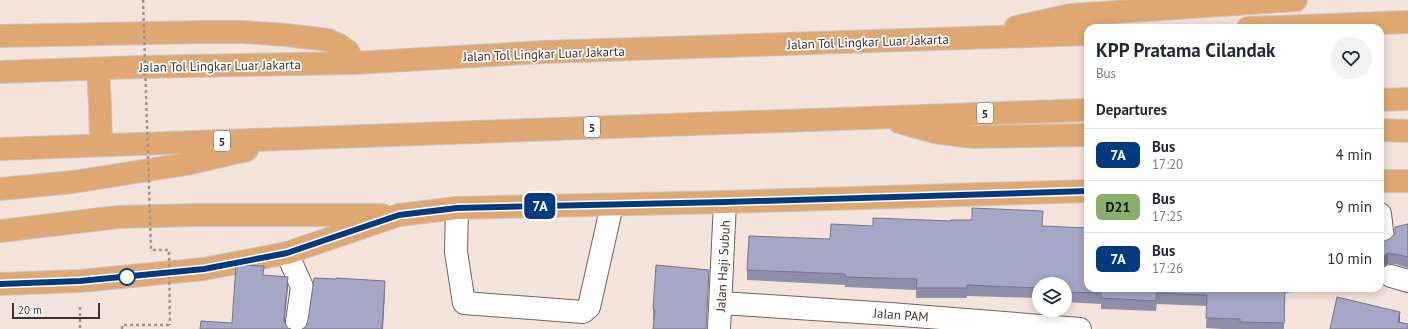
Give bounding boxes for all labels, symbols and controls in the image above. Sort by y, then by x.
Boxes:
street label: Jalan Tol Lingkar Luar Jakarta [786,31,949,53]
button: heart [1330,37,1372,79]
text: KPP Pratama Cilandak [1096,38,1275,62]
street label: Jalan Tol Lingkar Luar Jakarta [462,43,625,65]
street label: Jalan Tol Lingkar Luar Jakarta [138,56,301,76]
text: Bus [1096,65,1116,82]
text: Departures [1096,100,1167,119]
road number: 5 [977,103,993,123]
road number: 5 [584,117,600,137]
road number: 5 [214,131,230,151]
text: Bus [1152,137,1175,156]
text: 4 min [1335,145,1372,164]
text: 7A [1110,146,1126,164]
text: 17:20 [1152,156,1183,173]
text: Bus [1152,189,1175,208]
line badge: 7A [522,193,558,219]
text: 7A [532,197,548,215]
text: 9 min [1335,197,1372,216]
text: D21 [1106,198,1130,216]
text: 17:25 [1152,208,1183,225]
street label: Jalan Haji Subuh [712,220,734,313]
text: Bus [1152,241,1175,260]
text: 10 min [1327,249,1372,268]
text: 7A [1110,250,1126,268]
text: 17:26 [1152,260,1183,277]
unlabelled marker [118,268,136,286]
map controls [1032,277,1072,317]
button: layers [1032,277,1072,317]
scale bar [12,301,100,320]
text: 20 m [18,303,42,317]
street label: Jalan PAM [872,305,929,325]

